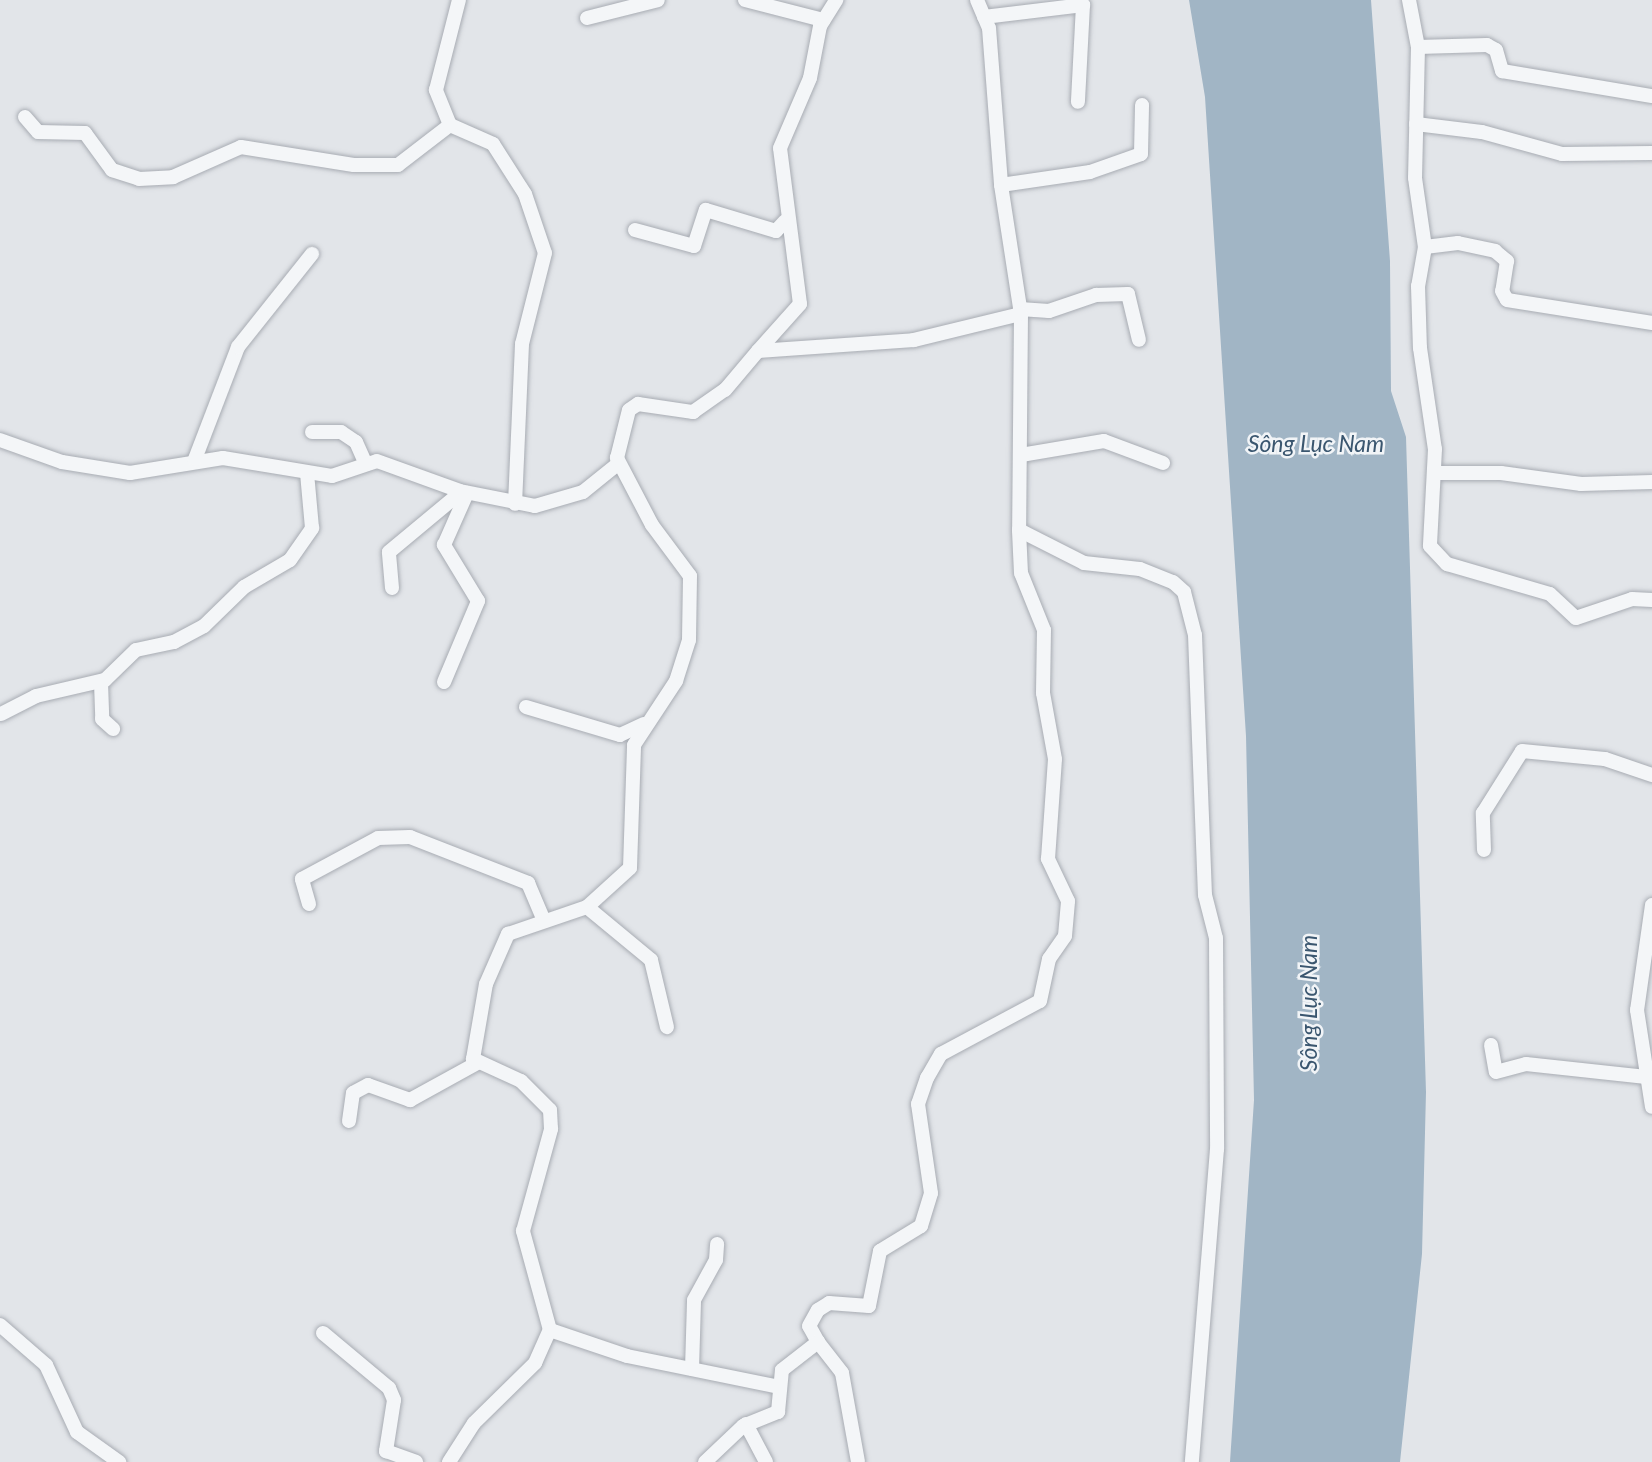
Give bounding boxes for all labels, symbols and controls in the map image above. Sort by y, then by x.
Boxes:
water label: Sông Lục Nam [1248,429,1384,457]
water label: Sông Lục Nam [1294,935,1322,1071]

